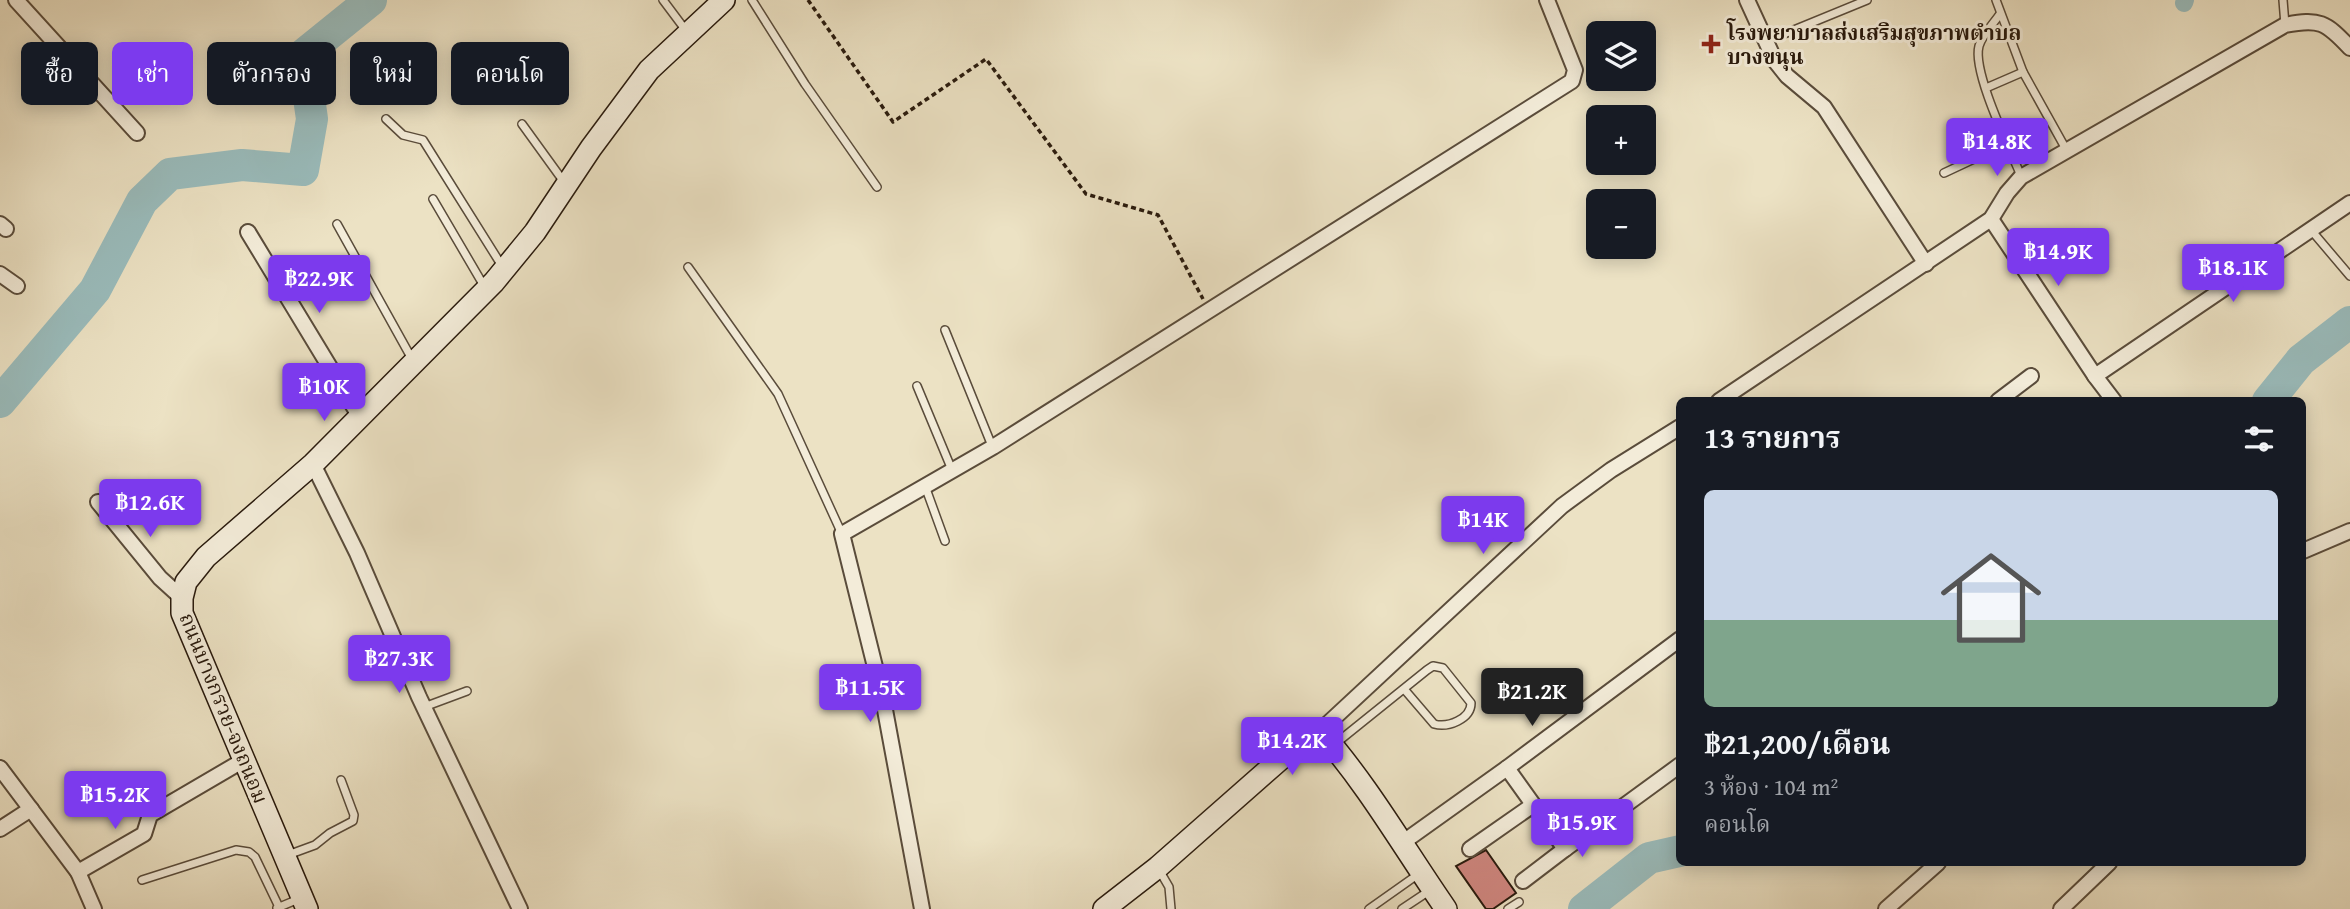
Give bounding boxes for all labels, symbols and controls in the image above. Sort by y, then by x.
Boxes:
place label: โรงพยาบาลส่งเสริมสุขภาพตำบล บางขนุน [1726,17,2022,72]
map controls [1586,21,1656,259]
button: layers [1586,21,1656,91]
marker: โรงพยาบาลส่งเสริมสุขภาพตำบล บางขนุน [1701,34,1721,54]
chip: ซื้อ [21,42,98,105]
chip: เช่า [112,42,193,105]
chip: ตัวกรอง [207,42,336,105]
chip: ใหม่ [350,42,437,105]
chip: คอนโด [451,42,569,105]
button: + [1586,105,1656,175]
pin: ฿14.8K [1940,118,2054,178]
text: ฿14.8K [1962,124,2032,157]
button: − [1586,189,1656,259]
pin: ฿14.9K [2001,229,2115,288]
text: ฿14.9K [2023,234,2093,267]
pin: ฿18.1K [2176,244,2290,304]
text: ฿18.1K [2198,250,2268,283]
pin: ฿22.9K [262,256,376,315]
text: ฿22.9K [284,261,354,294]
pin: ฿10K [283,364,365,423]
text: ฿10K [298,369,350,402]
text: 13 รายการ [1704,415,1841,459]
icon: filters [2240,420,2278,458]
pin: ฿12.6K [93,480,207,539]
text: ฿12.6K [115,485,185,518]
pin: ฿14K [1442,496,1524,556]
text: ฿14K [1457,502,1509,535]
icon: home [1928,535,2054,661]
street label: ถนนบางกรวย-จงถนอม [172,608,276,808]
pin: ฿27.3K [342,636,456,695]
text: ฿27.3K [364,641,434,674]
pin: ฿11.5K [813,664,927,724]
pin: ฿21.2K [1475,668,1589,728]
text: ฿11.5K [835,670,905,703]
text: ฿21.2K [1497,674,1567,707]
pin: ฿14.2K [1235,718,1349,777]
text: ฿21,200/เดือน [1704,721,1891,765]
text: ฿14.2K [1257,723,1327,756]
text: 3 ห้อง · 104 m² [1704,770,1838,803]
pin: ฿15.2K [58,772,172,831]
text: ฿15.2K [80,777,150,810]
pin: ฿15.9K [1525,800,1639,859]
text: ฿15.9K [1547,805,1617,838]
text: คอนโด [1704,807,1771,840]

